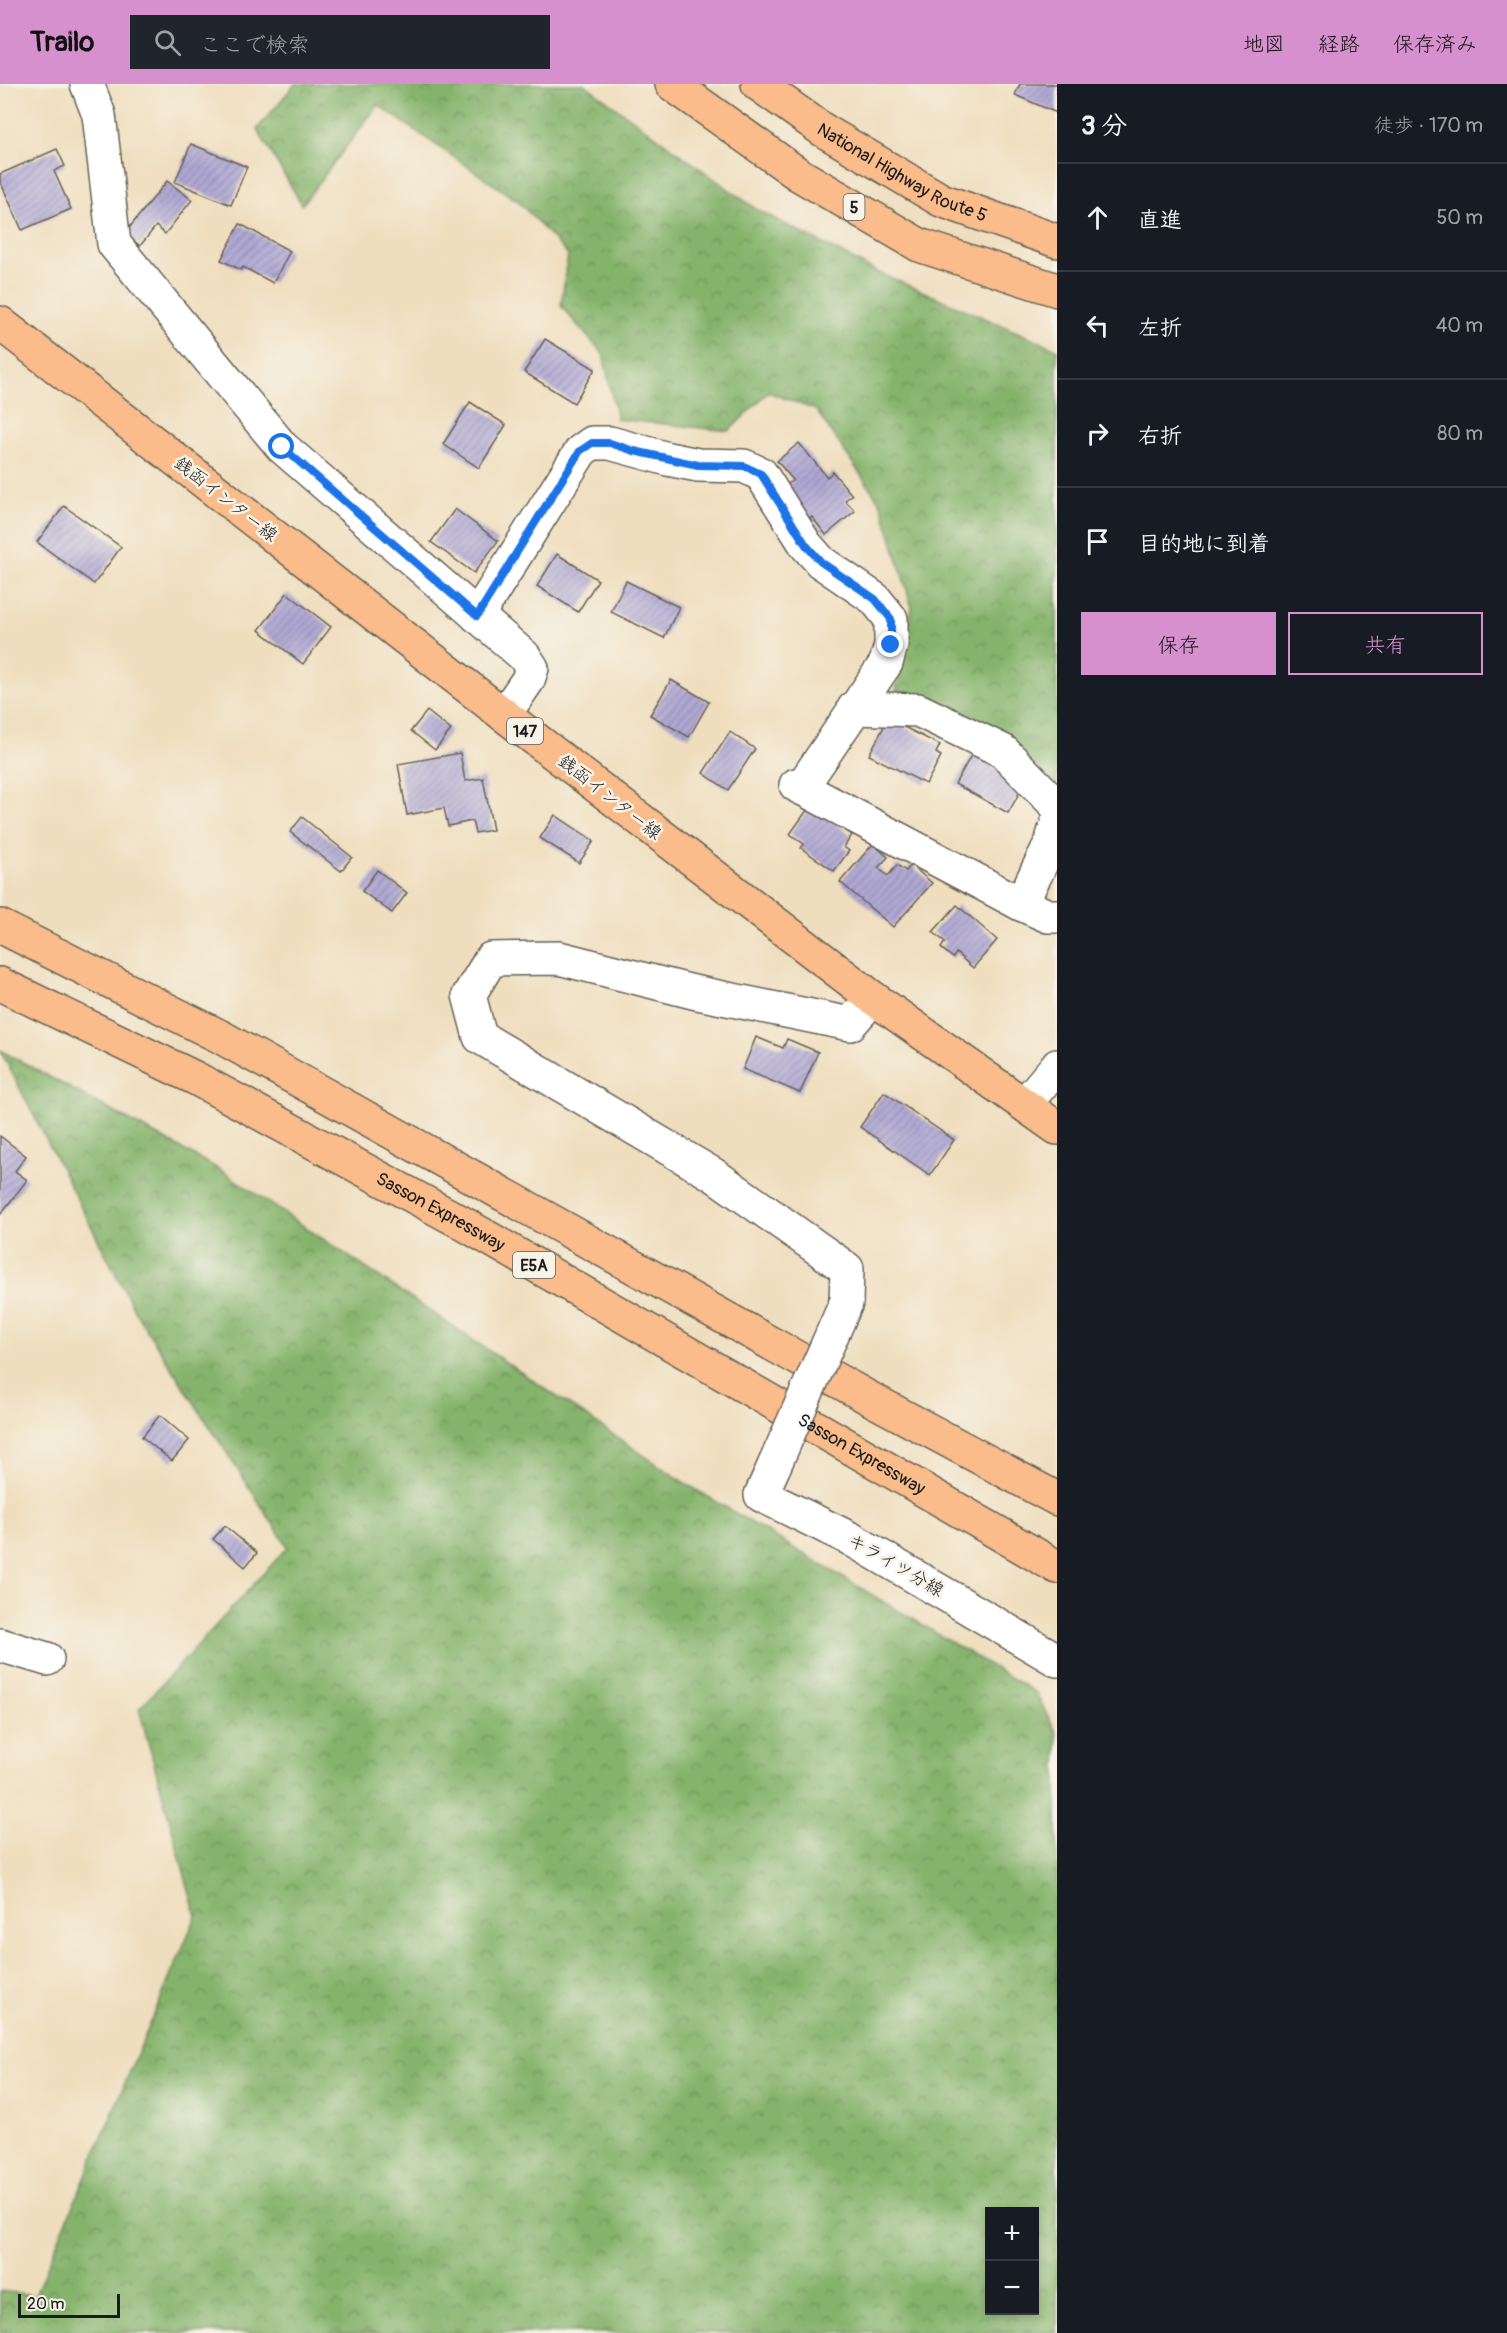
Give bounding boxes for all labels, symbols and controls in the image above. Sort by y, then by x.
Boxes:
search box [130,15,550,69]
text: Trailo [30,25,94,60]
icon: search [151,26,184,59]
text: ここで検索 [199,31,309,59]
text: 地図 [1243,31,1285,58]
text: 経路 [1318,31,1360,58]
text: 保存済み [1393,31,1477,58]
text: 3 分 [1081,110,1127,142]
text: 徒歩 · 170 m [1374,113,1483,138]
street label: National Highway Route 5 [814,117,992,225]
road number: 5 [844,194,864,220]
icon: ahead [1081,201,1114,234]
text: 50 m [1436,205,1483,230]
text: 直進 [1138,206,1182,234]
icon: left [1081,309,1114,342]
text: 40 m [1436,313,1483,338]
text: 左折 [1138,314,1182,342]
icon: right [1081,417,1114,450]
text: 80 m [1437,421,1483,446]
text: 右折 [1138,422,1182,450]
route start [268,433,294,459]
street label: 銭函インター線 [169,452,282,547]
icon: arrive [1081,525,1114,558]
text: 目的地に到着 [1138,530,1270,558]
button: 保存 [1081,612,1276,675]
button: 共有 [1288,612,1483,675]
route end [877,631,903,657]
road number: 147 [507,718,543,744]
street label: 銭函インター線 [553,750,666,845]
street label: Sasson Expressway [372,1167,509,1257]
road number: E5A [513,1252,555,1278]
street label: Sasson Expressway [793,1408,930,1501]
street label: キライツ分線 [844,1529,948,1602]
map controls [985,2207,1039,2315]
button: + [985,2207,1039,2261]
button: − [985,2261,1039,2315]
scale bar [18,2291,120,2318]
text: 20 m [27,2294,65,2314]

